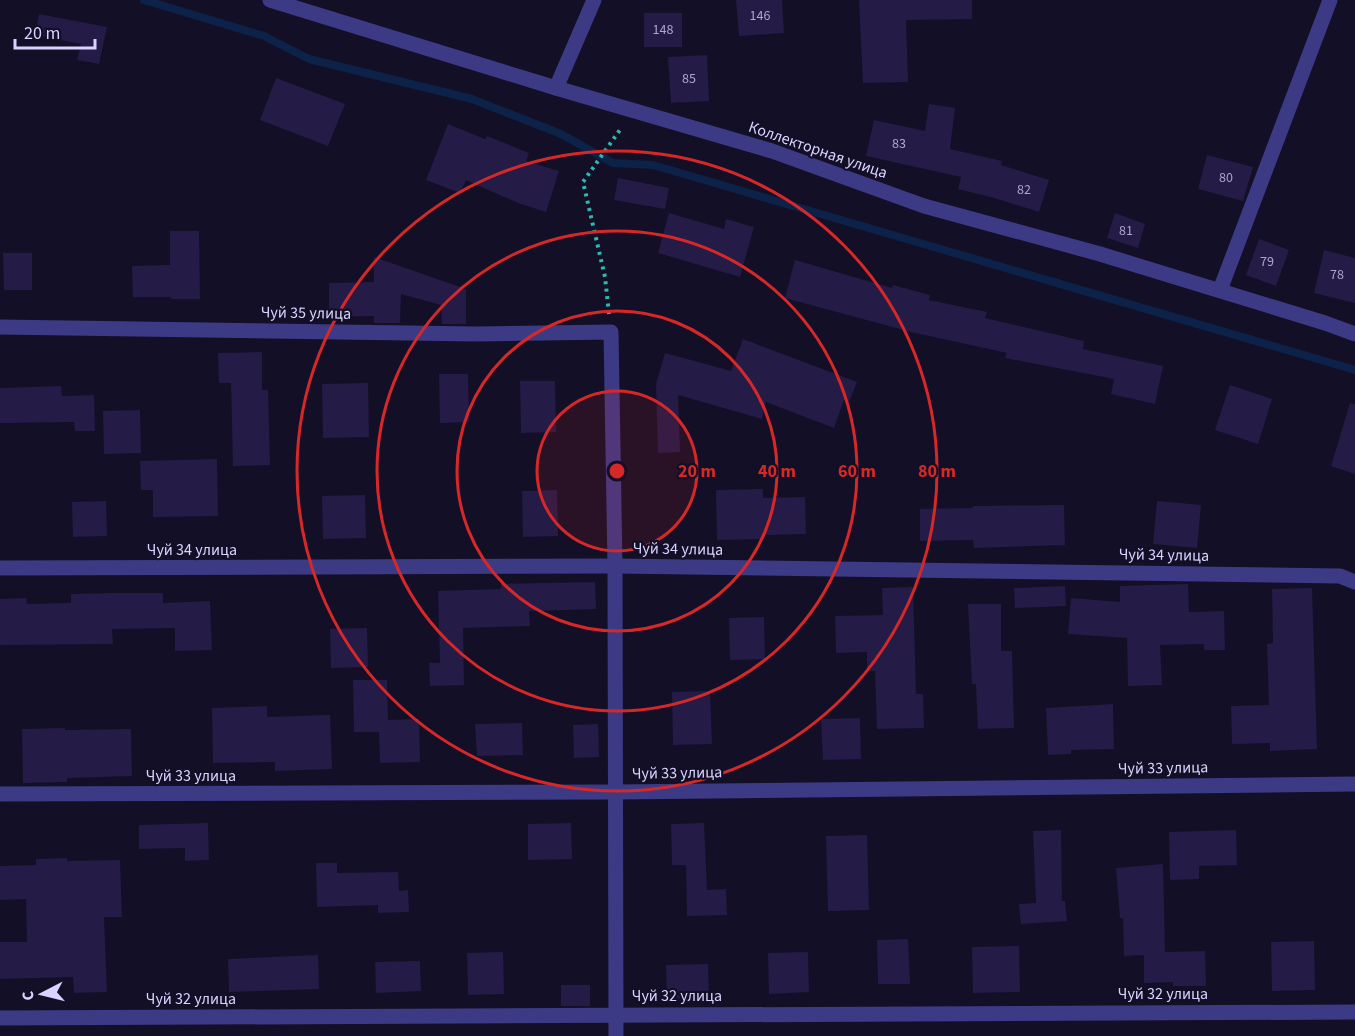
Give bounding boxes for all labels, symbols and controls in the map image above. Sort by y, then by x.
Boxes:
house number: 146 [750,6,770,26]
scale bar [15,12,94,50]
house number: 148 [653,20,673,40]
text: 20 m [24,21,60,46]
house number: 85 [682,69,696,89]
street label: Коллекторная улица [746,116,890,184]
house number: 83 [892,134,906,154]
house number: 80 [1219,168,1233,188]
house number: 82 [1017,180,1031,200]
house number: 81 [1119,221,1133,241]
house number: 79 [1260,252,1274,272]
house number: 78 [1330,265,1344,285]
street label: Чуй 35 улица [261,301,351,325]
text: 20 m [678,459,716,484]
text: 40 m [758,459,796,484]
text: 60 m [838,459,876,484]
text: 80 m [918,459,956,484]
centre of rings [607,461,627,481]
street label: Чуй 34 улица [633,537,723,561]
street label: Чуй 34 улица [147,539,237,561]
street label: Чуй 34 улица [1119,543,1209,567]
street label: Чуй 33 улица [1118,756,1208,780]
street label: Чуй 33 улица [632,761,722,785]
street label: Чуй 33 улица [146,765,236,787]
north arrow [12,964,72,1024]
street label: Чуй 32 улица [1118,983,1208,1005]
street label: Чуй 32 улица [632,985,722,1007]
street label: Чуй 32 улица [146,988,236,1010]
text: С [17,990,40,1002]

